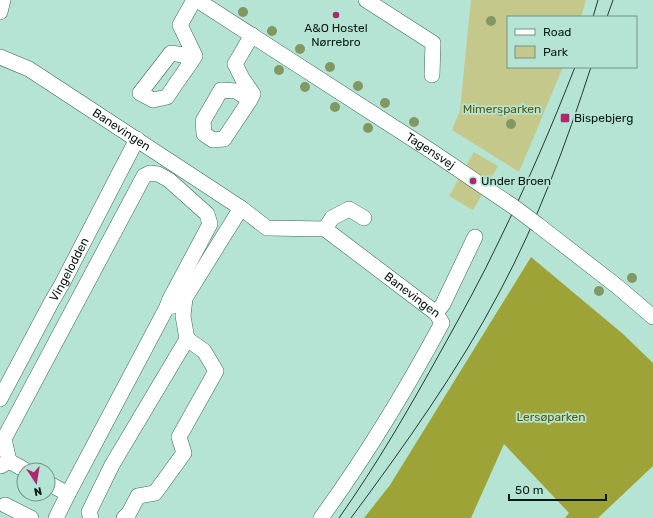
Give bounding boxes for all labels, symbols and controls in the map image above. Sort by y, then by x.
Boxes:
marker: A&O Hostel Nørrebro [331,10,341,20]
legend [507,16,637,68]
place label: A&O Hostel Nørrebro [304,21,368,49]
text: Road [543,25,571,39]
text: Park [543,45,569,59]
park label: Mimersparken [463,102,541,116]
street label: Banevingen [90,106,153,154]
place label: Bispebjerg [574,111,633,125]
marker: Bispebjerg [559,112,571,124]
street label: Tagensvej [403,130,458,172]
place label: Under Broen [481,174,551,188]
marker: Under Broen [468,176,478,186]
street label: Vingelodden [46,235,92,304]
street label: Banevingen [381,269,443,321]
park label: Lersøparken [516,410,586,424]
north arrow [16,462,56,502]
scale bar [509,476,606,502]
text: 50 m [515,483,543,497]
text: N [33,484,43,498]

